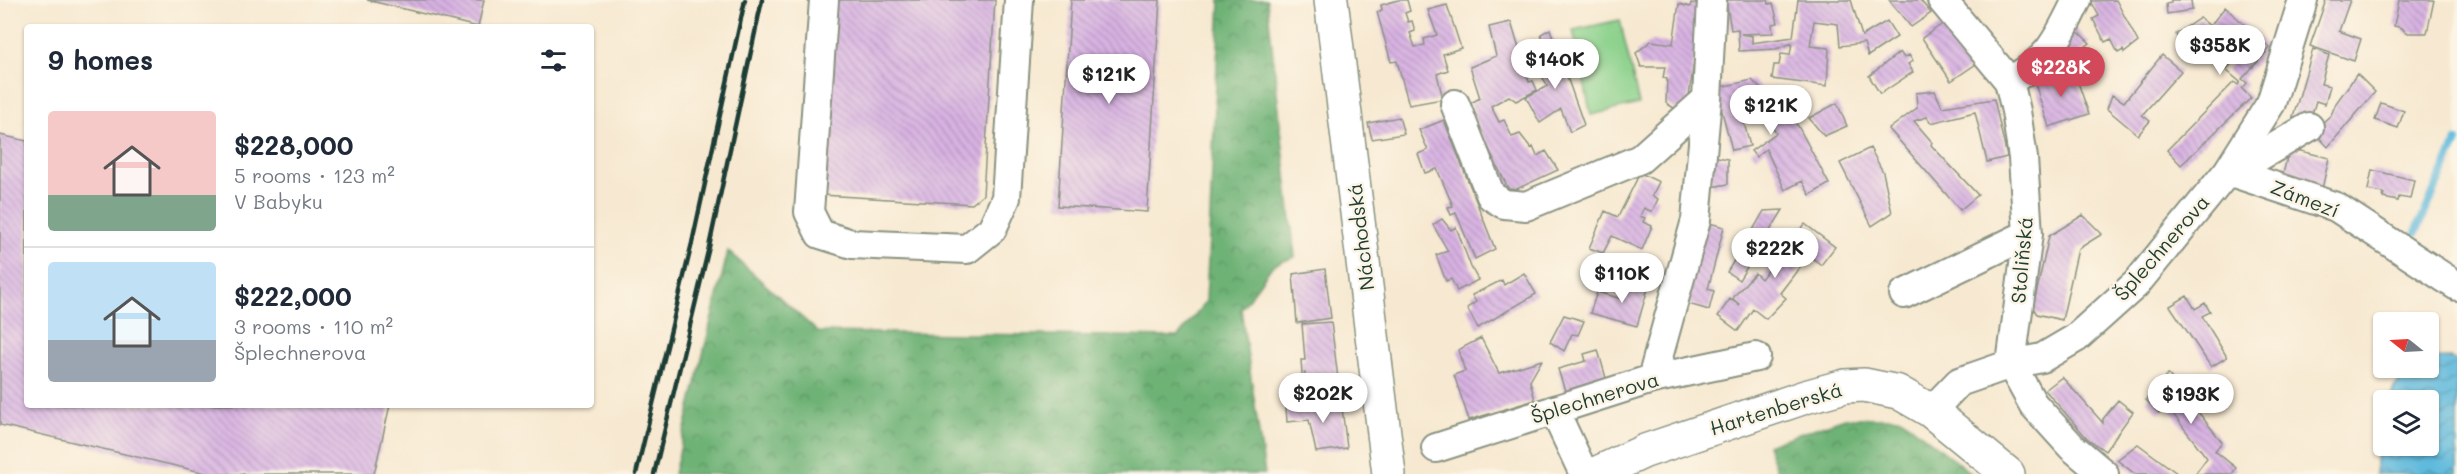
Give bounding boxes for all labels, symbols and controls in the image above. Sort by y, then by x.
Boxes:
pin: $358K [2178,25,2262,76]
text: $358K [2189,31,2251,57]
pin: $140K [1513,39,1597,90]
text: 9 homes [48,43,153,77]
icon: filters [537,44,570,77]
text: $140K [1525,45,1585,71]
pin: $228K [2019,47,2103,98]
text: $228K [2031,53,2091,79]
pin: $121K [1067,54,1151,105]
text: $121K [1082,60,1136,86]
pin: $121K [1729,85,1813,136]
text: $121K [1744,91,1798,117]
text: $228,000 [234,128,353,162]
icon: home [96,135,168,207]
text: 5 rooms · 123 m² [234,162,395,188]
street label: Zámezí [2267,173,2343,223]
street label: Náchodská [1341,182,1379,292]
text: V Babyku [234,188,323,214]
street label: Šplechnerova [2108,189,2215,306]
street label: Stoliňská [2004,215,2038,304]
pin: $222K [1733,228,1817,279]
text: $222K [1745,234,1805,260]
pin: $110K [1580,253,1664,304]
text: $110K [1594,259,1650,285]
text: $222,000 [234,279,352,313]
icon: home [96,286,168,358]
north arrow [2373,312,2439,378]
map controls [2373,312,2439,456]
text: 3 rooms · 110 m² [234,313,393,339]
text: Šplechnerova [234,339,366,365]
street label: Šplechnerova [1528,365,1662,429]
pin: $202K [1281,373,1365,424]
pin: $193K [2149,374,2233,425]
street label: Hartenberská [1706,376,1845,441]
text: $202K [1293,379,1353,405]
text: $193K [2162,380,2220,406]
button: layers [2373,390,2439,456]

